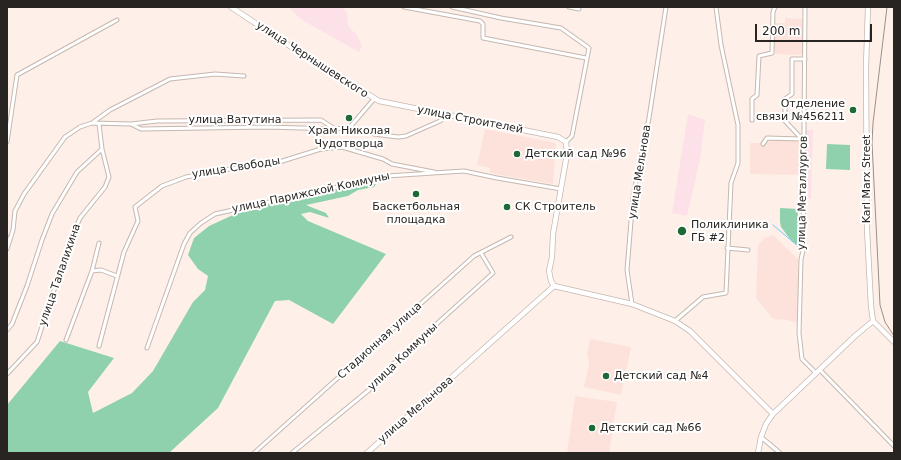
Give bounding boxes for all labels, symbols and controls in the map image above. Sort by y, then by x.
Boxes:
scale bar [757,16,874,42]
street label: улица Чернышевского [254,19,370,101]
text: 200 m [762,24,800,38]
place label: Отделение связи №456211 [756,97,845,123]
street label: улица Строителей [416,103,524,137]
marker: Отделение связи №456211 [848,105,858,115]
street label: улица Ватутина [188,113,282,127]
marker: Храм Николая Чудотворца [344,113,354,123]
place label: Храм Николая Чудотворца [308,124,390,150]
street label: улица Мельнова [626,124,654,220]
street label: Karl Marx Street [860,135,874,223]
street label: улица Металлургов [795,136,811,250]
place label: Детский сад №96 [525,147,627,161]
marker: Детский сад №96 [512,149,522,159]
street label: улица Свободы [191,155,281,181]
street label: улица Парижской Коммуны [231,170,391,216]
marker: Баскетбольная площадка [411,189,421,199]
place label: Баскетбольная площадка [372,200,460,226]
place label: СК Строитель [515,200,596,214]
marker: СК Строитель [502,202,512,212]
place label: Поликлиника ГБ #2 [691,218,769,244]
street label: улица Талалихина [36,222,84,328]
marker: Поликлиника ГБ #2 [676,225,688,237]
street label: Стадионная улица [335,300,425,382]
street label: улица Коммуны [365,320,441,394]
place label: Детский сад №4 [614,369,709,383]
marker: Детский сад №4 [601,371,611,381]
street label: улица Мельнова [376,374,456,446]
place label: Детский сад №66 [600,421,702,435]
marker: Детский сад №66 [587,423,597,433]

